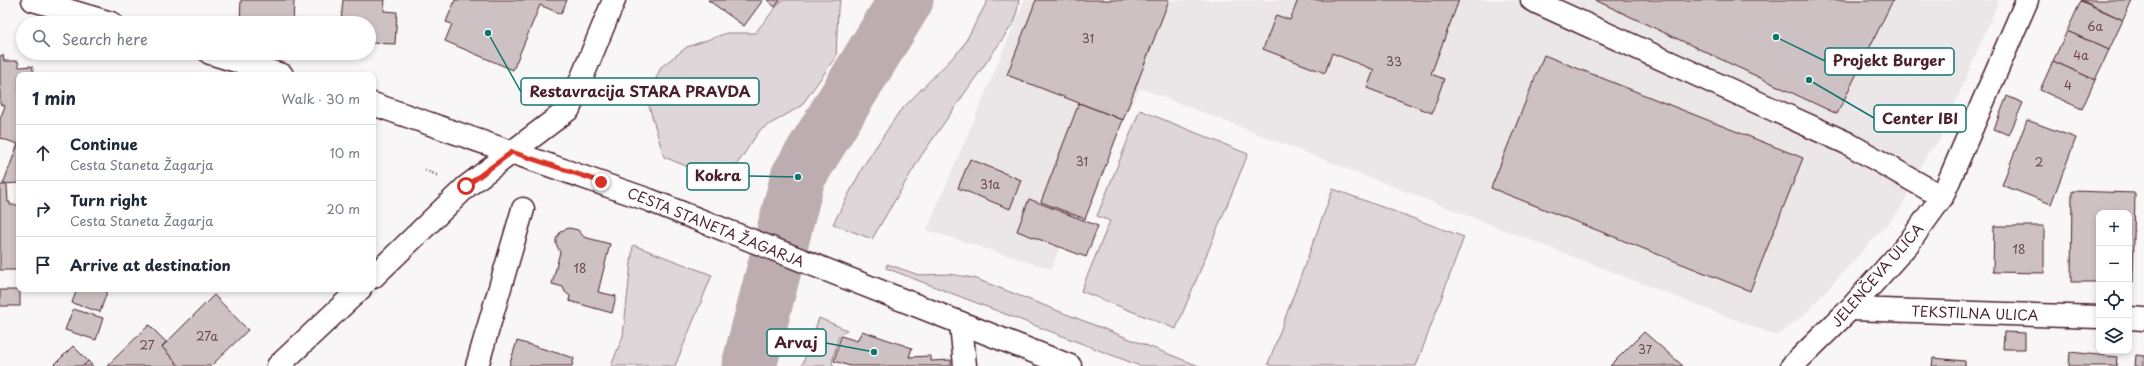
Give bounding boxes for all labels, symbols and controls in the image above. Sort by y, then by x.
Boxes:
search box [16,16,376,60]
house number: 6a [2087,17,2103,35]
icon: search [30,27,52,49]
text: Search here [62,27,148,50]
house number: 31 [1082,29,1094,47]
house number: 4a [2073,46,2089,64]
callout: Projekt Burger [1825,48,1954,75]
text: Projekt Burger [1833,48,1945,71]
house number: 33 [1386,52,1402,70]
house number: 4 [2064,76,2072,94]
callout: Restavracija STARA PRAVDA [521,78,759,105]
text: Restavracija STARA PRAVDA [529,79,751,102]
text: 1 min [32,85,76,111]
text: Walk · 30 m [282,89,360,108]
callout: Center IBI [1874,105,1966,132]
text: Center IBI [1882,106,1958,129]
text: Continue [70,132,138,155]
icon: ahead [32,142,54,164]
text: 10 m [330,143,360,162]
house number: 31 [1076,152,1088,170]
house number: 2 [2035,153,2043,171]
text: Cesta Staneta Žagarja [70,155,213,174]
callout: Kokra [687,163,749,190]
text: Kokra [695,163,742,186]
route end [592,173,610,191]
house number: 31a [980,175,1001,193]
route start [457,177,475,195]
street label: CESTA STANETA ŽAGARJA [624,182,808,272]
text: Turn right [70,188,147,211]
icon: right [32,198,54,220]
text: 20 m [326,199,360,218]
map controls [2096,210,2132,354]
button: + [2096,210,2132,246]
text: Cesta Staneta Žagarja [70,211,213,230]
street label: JELENČEVA ULICA [1826,218,1928,331]
house number: 18 [2013,240,2025,258]
button: − [2096,246,2132,282]
text: Arrive at destination [70,253,231,276]
icon: arrive [32,254,54,276]
house number: 18 [574,259,586,277]
button: locate [2096,282,2132,318]
street label: TEKSTILNA ULICA [1911,300,2039,326]
button: layers [2096,318,2132,354]
house number: 27a [196,327,218,345]
callout: Arvaj [767,329,826,356]
text: Arvaj [774,330,818,353]
house number: 27 [140,336,155,354]
house number: 37 [1638,340,1653,358]

